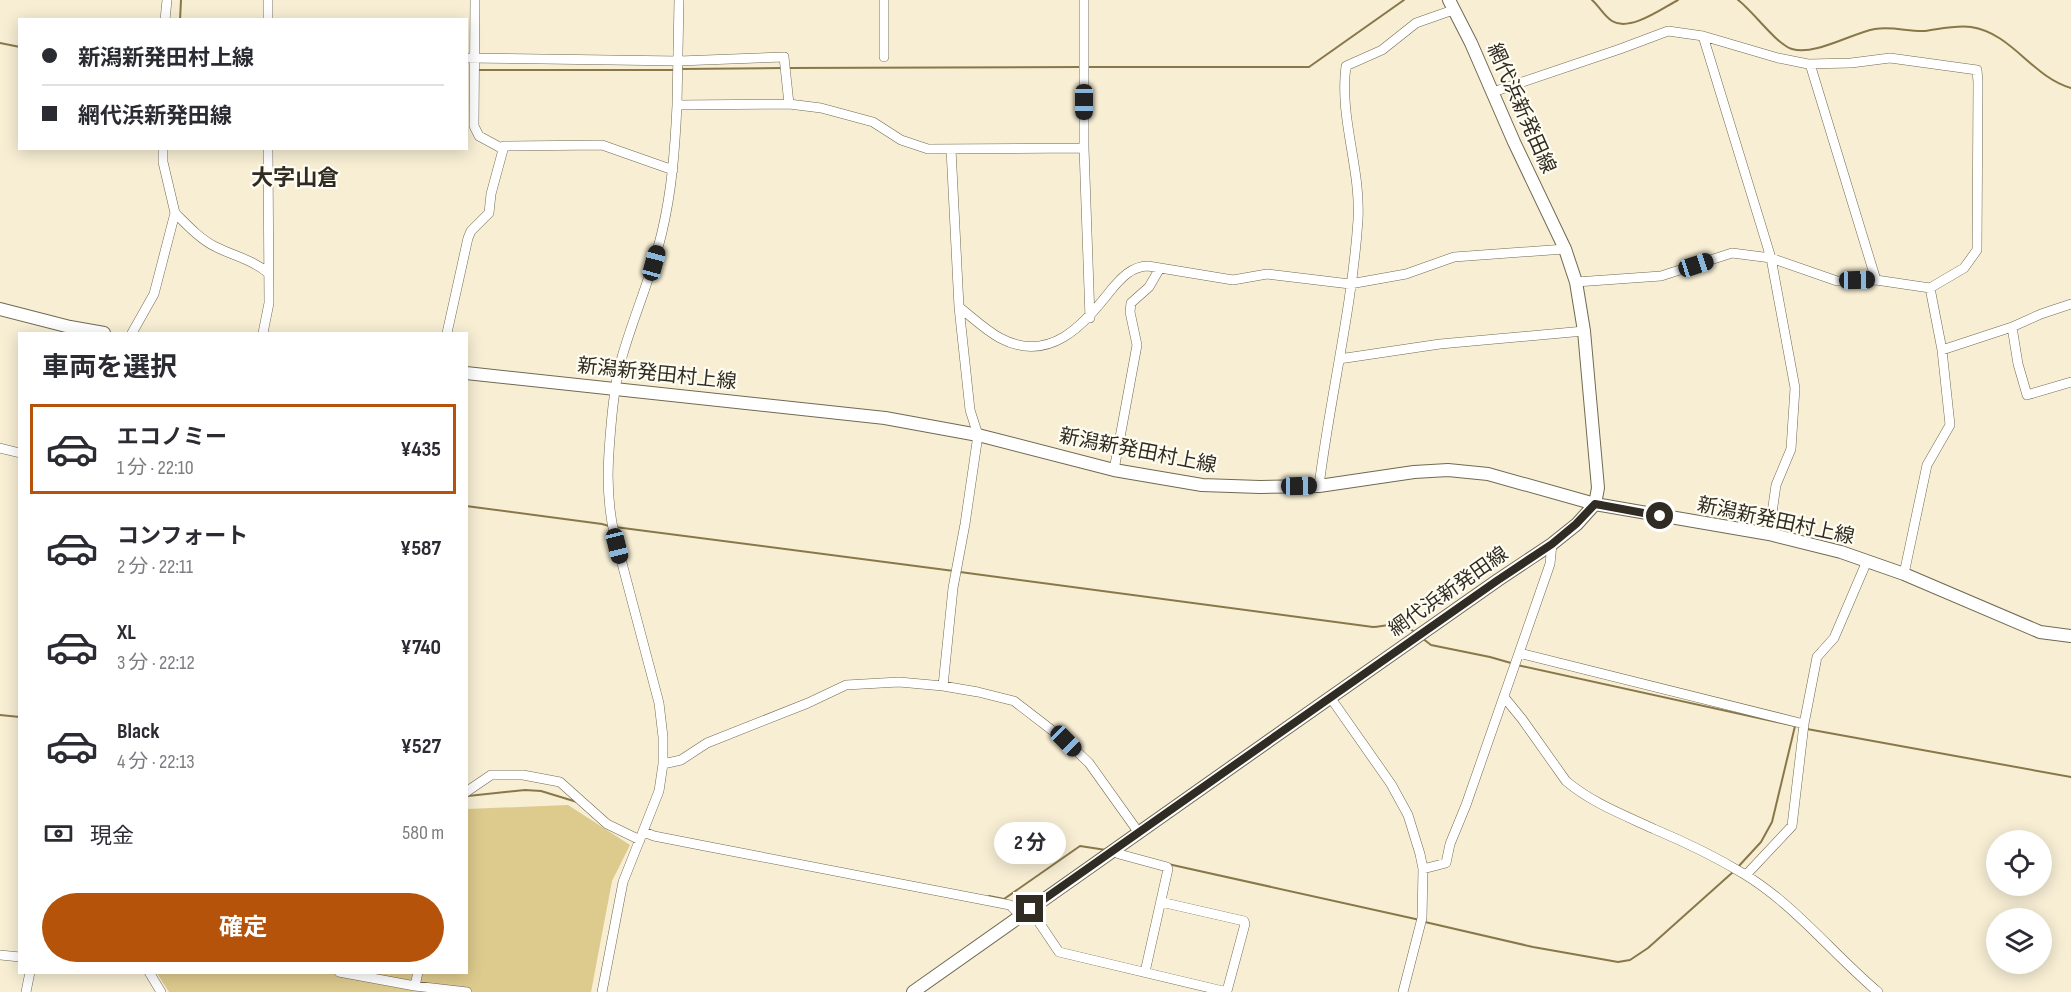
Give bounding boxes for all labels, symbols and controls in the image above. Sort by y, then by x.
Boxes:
street label: 網代浜新発田線 [1482,40,1561,177]
text: 新潟新発田村上線 [78,45,254,72]
car [1075,84,1093,120]
text: 網代浜新発田線 [78,103,232,130]
district label: 大字山倉 [251,165,339,192]
car [641,243,667,283]
car [1676,251,1716,279]
car [1839,271,1875,289]
text: 車両を選択 [42,352,177,384]
street label: 新潟新発田村上線 [576,354,738,394]
icon: car [45,422,99,476]
text: エコノミー [117,424,227,451]
street label: 新潟新発田村上線 [1057,424,1219,478]
text: ¥435 [400,436,441,463]
text: 1 分 · 22:10 [117,456,194,480]
car [1281,477,1317,495]
street label: 新潟新発田村上線 [1695,493,1857,549]
route start [1646,502,1673,529]
icon: car [45,521,99,575]
text: コンフォート [117,523,248,550]
car [604,526,630,566]
text: ¥587 [400,535,441,562]
street label: 網代浜新発田線 [1384,542,1513,642]
text: 2 分 · 22:11 [117,555,193,579]
text: XL [117,619,136,646]
icon: car [45,620,99,674]
text: ¥740 [401,634,441,661]
text: 3 分 · 22:12 [117,651,195,675]
text: Black [117,718,159,745]
icon: car [45,719,99,773]
car [1047,722,1085,760]
text: ¥527 [401,733,441,760]
text: 4 分 · 22:13 [117,750,195,774]
icon: cash [42,817,75,850]
text: 580 m [402,821,444,845]
callout: 2 分 [994,822,1066,864]
text: 現金 [90,823,134,850]
map controls [1986,830,2052,974]
button: locate [1986,830,2052,896]
text: 2 分 [1014,831,1046,855]
button: 確定 [42,893,444,962]
route end [1016,895,1043,922]
button: layers [1986,908,2052,974]

